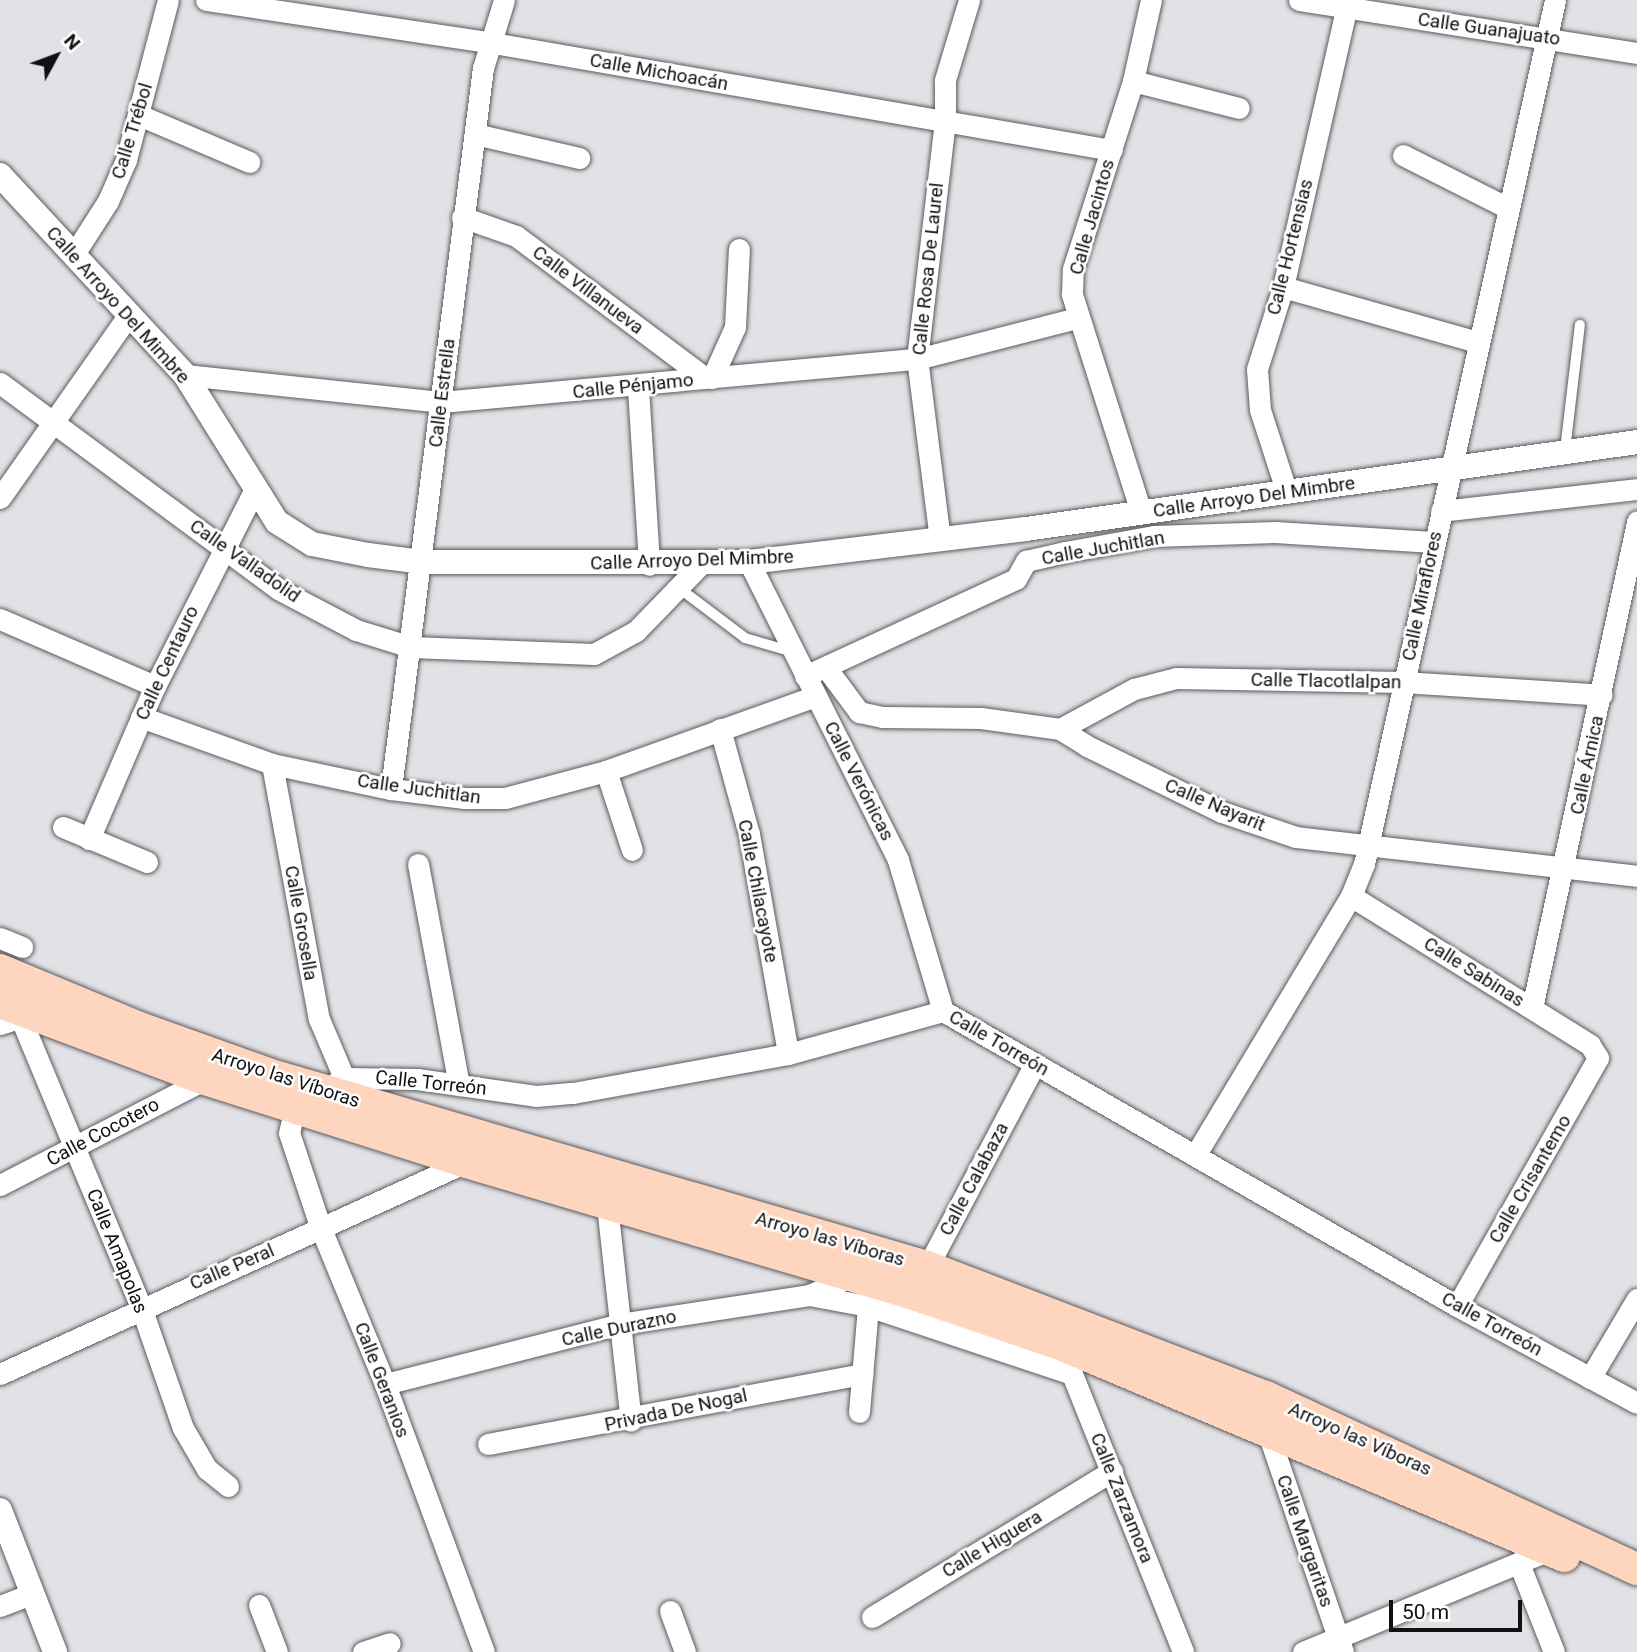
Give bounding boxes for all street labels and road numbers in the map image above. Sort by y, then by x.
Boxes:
street label: Calle Guanajuato [1416,8,1562,50]
street label: Calle Michoacán [588,49,730,95]
street label: Calle Trébol [107,80,157,182]
street label: Calle Jacintos [1065,157,1119,277]
street label: Calle Hortensias [1262,177,1318,317]
street label: Calle Rosa De Laurel [908,182,948,356]
street label: Calle Arroyo Del Mimbre [41,222,195,388]
street label: Calle Villanueva [528,241,648,339]
street label: Calle Estrella [424,337,460,449]
street label: Calle Pénjamo [571,368,695,404]
street label: Calle Arroyo Del Mimbre [1152,472,1356,522]
street label: Calle Valladolid [185,514,305,608]
street label: Calle Juchitlan [1040,526,1166,570]
street label: Calle Miraflores [1397,529,1447,663]
street label: Calle Arroyo Del Mimbre [590,545,794,575]
street label: Calle Centauro [131,602,203,724]
street label: Calle Tlacotlalpan [1250,668,1402,694]
street label: Calle Árnica [1565,713,1609,817]
street label: Calle Verónicas [819,718,899,844]
street label: Calle Juchitlan [356,769,482,809]
street label: Calle Nayarit [1161,774,1269,836]
street label: Calle Chilacayote [733,818,783,964]
street label: Calle Grosella [280,864,322,982]
street label: Calle Sabinas [1420,932,1528,1012]
street label: Calle Torreón [945,1005,1053,1081]
street label: Arroyo las Víboras [209,1043,363,1113]
street label: Calle Torreón [374,1066,488,1100]
street label: Calle Cocotero [43,1093,163,1171]
street label: Calle Crisantemo [1484,1111,1576,1247]
street label: Calle Calabaza [935,1118,1013,1240]
street label: Calle Amapolas [82,1185,152,1317]
street label: Arroyo las Víboras [753,1207,907,1271]
street label: Calle Peral [186,1239,278,1295]
street label: Calle Torreón [1437,1287,1547,1361]
street label: Calle Durazno [559,1305,679,1351]
street label: Calle Geranios [350,1319,414,1441]
street label: Privada De Nogal [602,1384,750,1436]
street label: Arroyo las Víboras [1285,1397,1435,1481]
street label: Calle Zarzamora [1085,1429,1159,1567]
street label: Calle Margaritas [1272,1472,1338,1610]
street label: Calle Higuera [938,1505,1046,1583]

